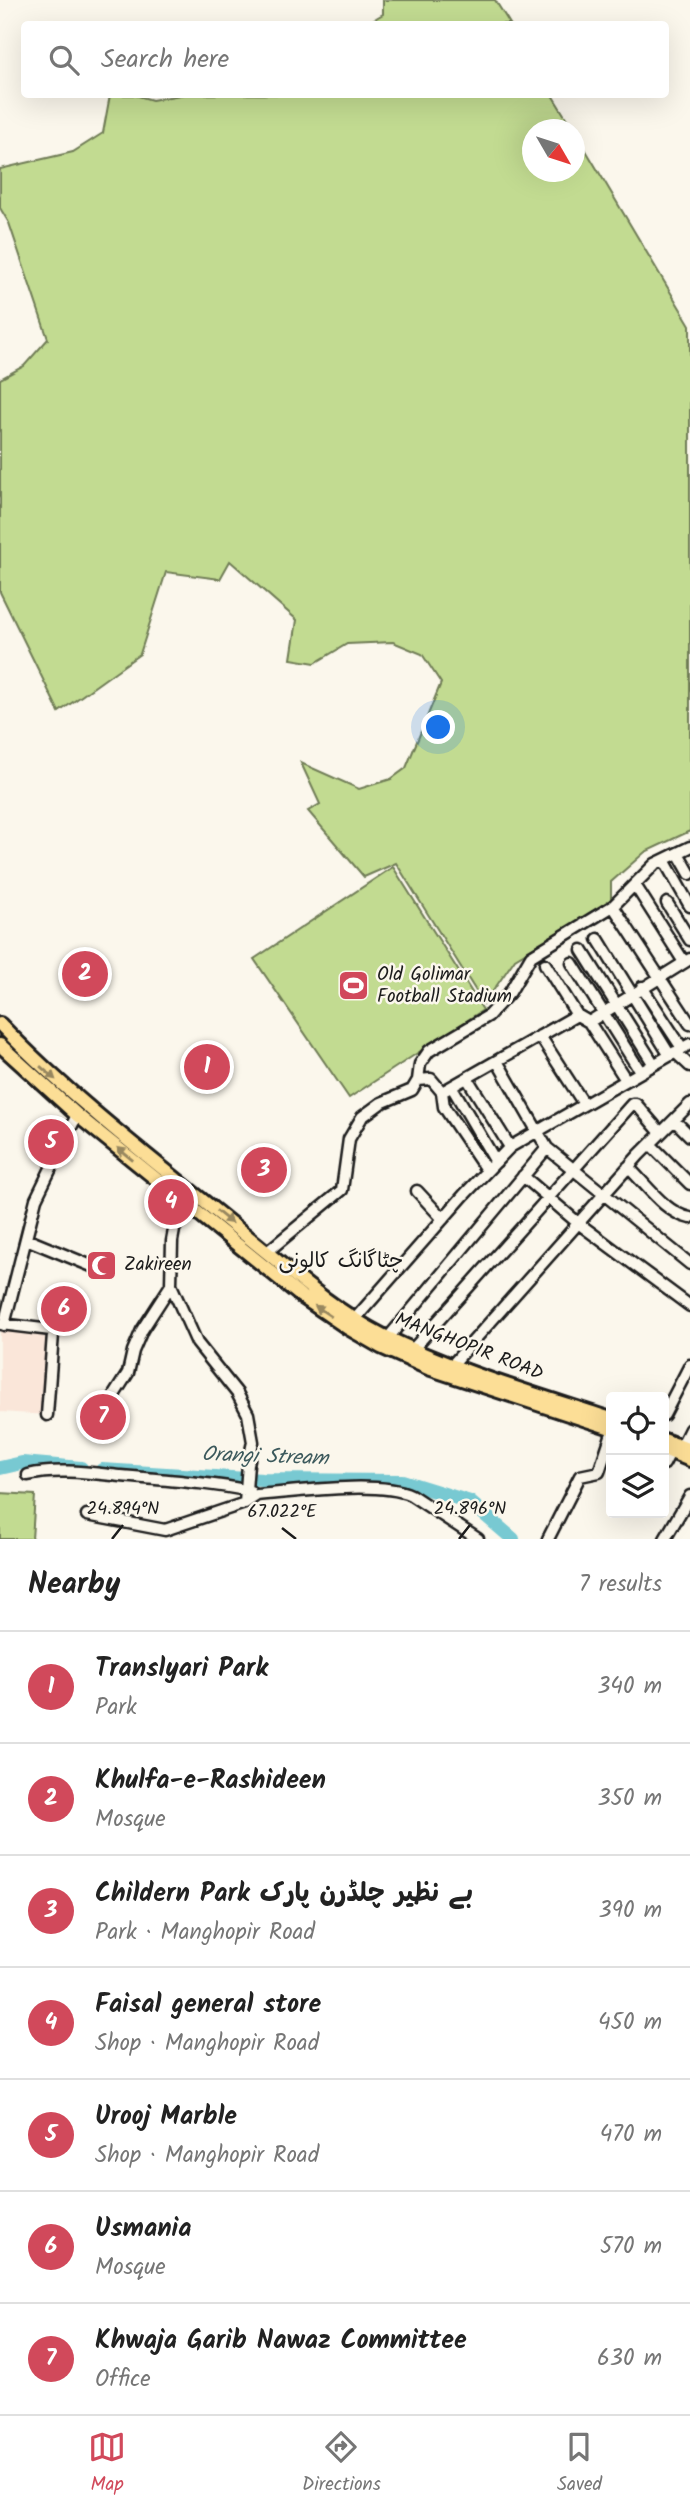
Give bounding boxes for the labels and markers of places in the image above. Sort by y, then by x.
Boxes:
pin: 2 [62,948,108,1000]
place label: Old Golimar Football Stadium [377,960,512,1012]
sports icon: Old Golimar Football Stadium [337,969,371,1003]
pin: 1 [184,1041,230,1093]
pin: 5 [28,1116,74,1168]
pin: 3 [241,1144,287,1196]
pin: 4 [148,1176,194,1228]
mosque icon: Zakireen [84,1248,118,1282]
place label: Zakireen [124,1250,192,1280]
pin: 6 [41,1283,87,1335]
pin: 7 [80,1391,126,1443]

